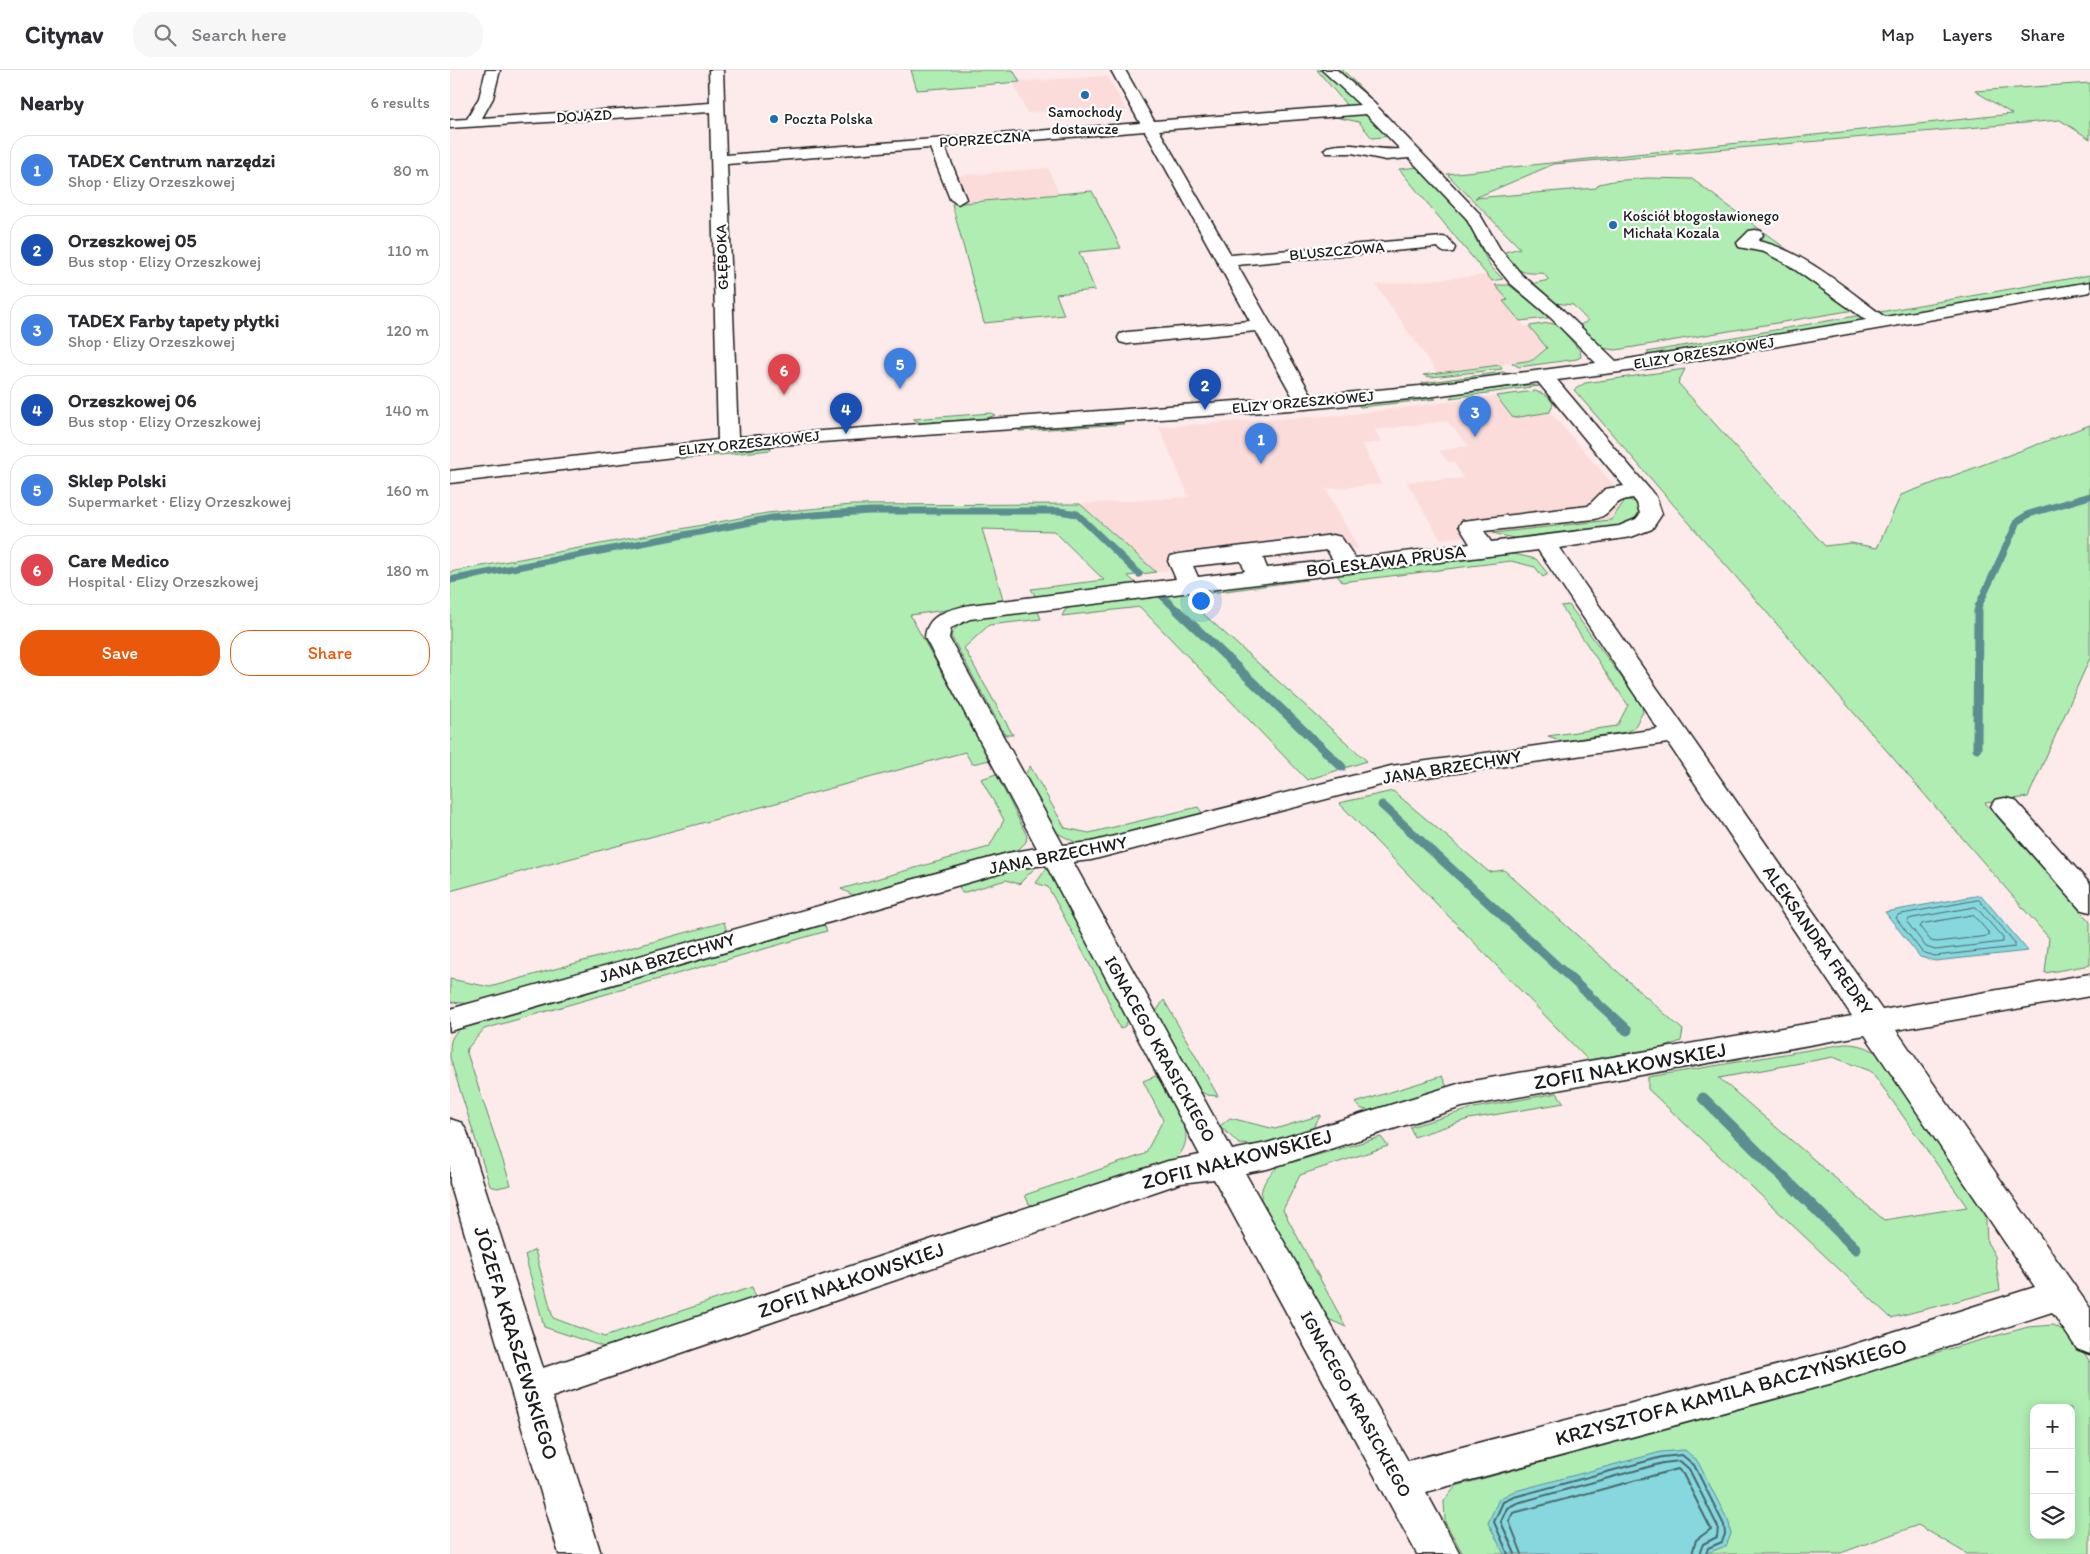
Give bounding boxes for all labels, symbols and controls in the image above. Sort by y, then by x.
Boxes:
search box [133,12,483,57]
text: Citynav [25,20,103,49]
icon: search [151,21,179,49]
text: Search here [191,23,287,46]
text: Map [1881,24,1914,46]
text: Layers [1942,24,1992,46]
text: Share [2020,24,2065,46]
marker: Samochody dostawcze [1079,89,1091,101]
text: Nearby [20,90,84,115]
text: 6 results [370,93,430,112]
place label: Samochody dostawcze [1048,103,1122,138]
street label: DOJAZD [556,106,612,126]
place label: Poczta Polska [784,110,873,128]
marker: Poczta Polska [768,113,780,125]
street label: POPRZECZNA [938,127,1032,151]
text: TADEX Centrum narzędzi [68,149,275,172]
text: 1 [33,161,41,180]
text: 80 m [393,161,429,180]
text: Shop · Elizy Orzeszkowej [68,172,235,191]
place label: Kościół błogosławionego Michała Kozala [1623,207,1779,242]
marker: Kościół błogosławionego Michała Kozala [1607,219,1619,231]
street label: GŁĘBOKA [712,223,732,290]
text: Orzeszkowej 05 [68,229,196,252]
street label: BLUSZCZOWA [1289,238,1386,264]
text: 2 [33,241,41,260]
text: 110 m [387,241,429,260]
text: Bus stop · Elizy Orzeszkowej [68,252,261,271]
text: TADEX Farby tapety płytki [68,309,279,332]
text: 3 [33,321,41,340]
text: 120 m [386,321,429,340]
text: Shop · Elizy Orzeszkowej [68,332,235,351]
street label: ELIZY ORZESZKOWEJ [1632,333,1776,373]
pin: 5 [884,348,916,389]
pin: 6 [768,354,800,395]
pin: 2 [1189,369,1221,410]
street label: ELIZY ORZESZKOWEJ [1231,387,1375,417]
text: Orzeszkowej 06 [68,389,197,412]
pin: 4 [830,393,862,434]
pin: 3 [1459,396,1491,437]
text: 4 [32,401,42,420]
text: 140 m [385,401,429,420]
text: Bus stop · Elizy Orzeszkowej [68,412,261,431]
pin: 1 [1245,423,1277,464]
street label: ELIZY ORZESZKOWEJ [677,427,821,459]
text: Sklep Polski [68,469,166,492]
text: 5 [33,481,41,500]
text: 160 m [386,481,429,500]
text: Supermarket · Elizy Orzeszkowej [68,492,291,511]
street label: BOLESŁAWA PRUSA [1305,540,1467,582]
text: Care Medico [68,549,169,572]
text: 6 [33,561,41,580]
text: 180 m [386,561,429,580]
text: Hospital · Elizy Orzeszkowej [68,572,258,591]
your location [1188,588,1214,614]
button: Save [20,630,220,676]
button: Share [230,630,430,676]
street label: JANA BRZECHWY [1381,745,1524,789]
street label: JANA BRZECHWY [987,831,1130,879]
street label: ALEKSANDRA FREDRY [1758,861,1878,1020]
street label: JANA BRZECHWY [597,928,738,988]
street label: IGNACEGO KRASICKIEGO [1100,952,1220,1146]
street label: ZOFII NAŁKOWSKIEJ [1532,1036,1728,1095]
street label: ZOFII NAŁKOWSKIEJ [1139,1123,1335,1194]
street label: JÓZEFA KRASZEWSKIEGO [469,1223,564,1463]
street label: ZOFII NAŁKOWSKIEJ [754,1236,947,1323]
street label: IGNACEGO KRASICKIEGO [1296,1307,1416,1501]
street label: KRZYSZTOFA KAMILA BACZYŃSKIEGO [1552,1332,1909,1451]
map controls [2030,1404,2075,1539]
button: + [2030,1404,2075,1449]
button: − [2030,1449,2075,1494]
button: layers [2030,1494,2075,1539]

